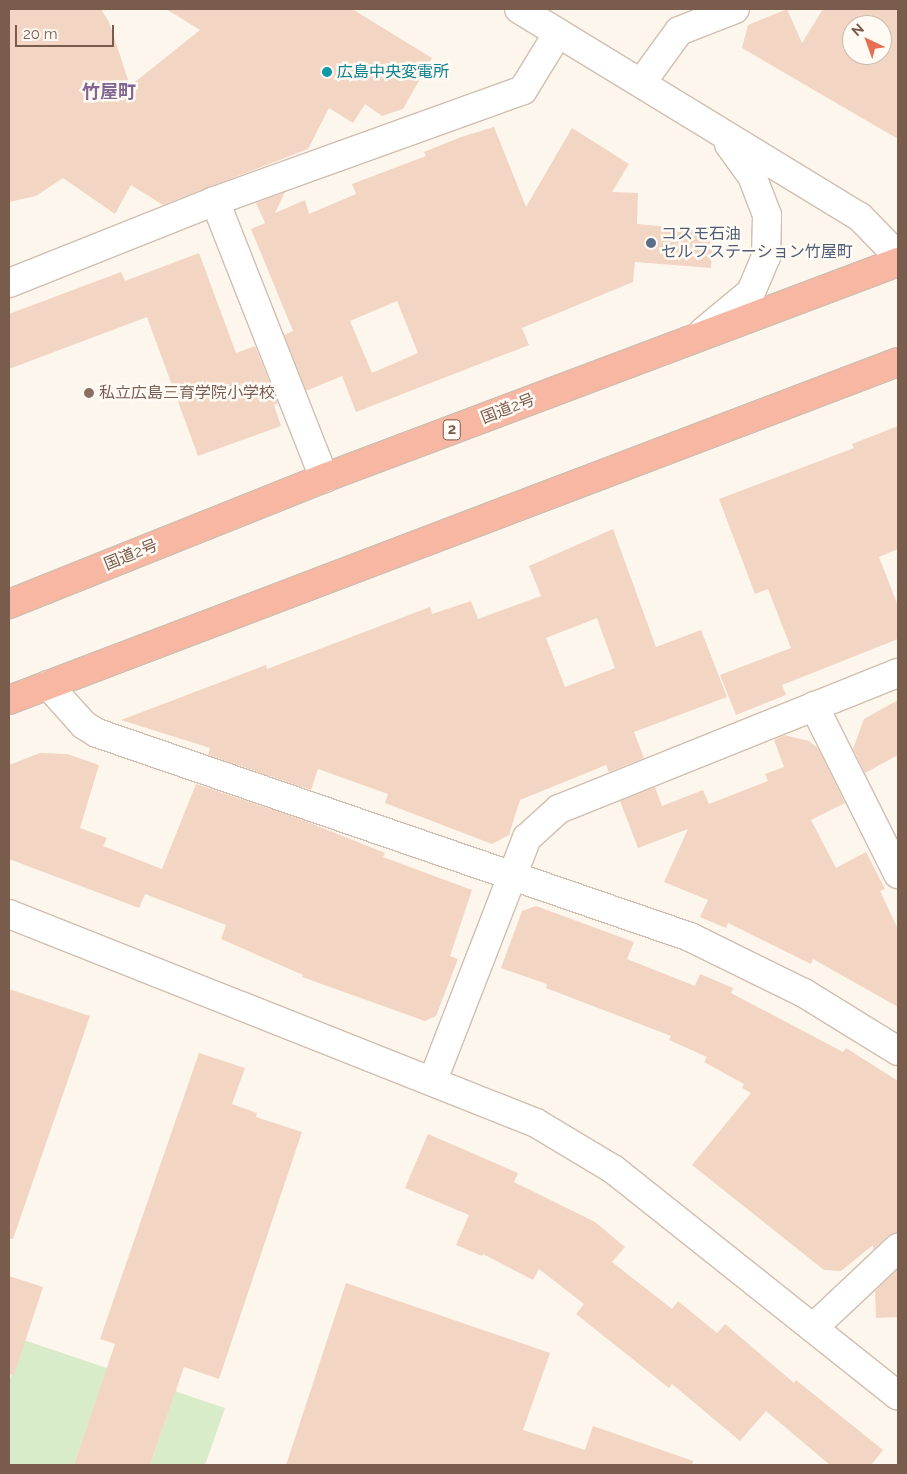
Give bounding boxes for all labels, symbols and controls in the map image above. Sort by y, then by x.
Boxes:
scale bar [18,15,116,47]
north arrow [842,15,892,65]
text: N [848,20,867,39]
text: 20 m [23,25,58,43]
place label: 広島中央変電所 [337,62,449,82]
marker: 広島中央変電所 [321,66,333,78]
district label: 竹屋町 [82,81,136,103]
place label: コスモ石油 セルフステーション竹屋町 [661,224,853,262]
marker: コスモ石油 セルフステーション竹屋町 [645,237,657,249]
place label: 私立広島三育学院小学校 [99,383,275,403]
marker: 私立広島三育学院小学校 [83,387,95,399]
street label: 国道2号 [478,390,538,428]
road number: 2 [442,418,462,442]
street label: 国道2号 [101,536,161,574]

